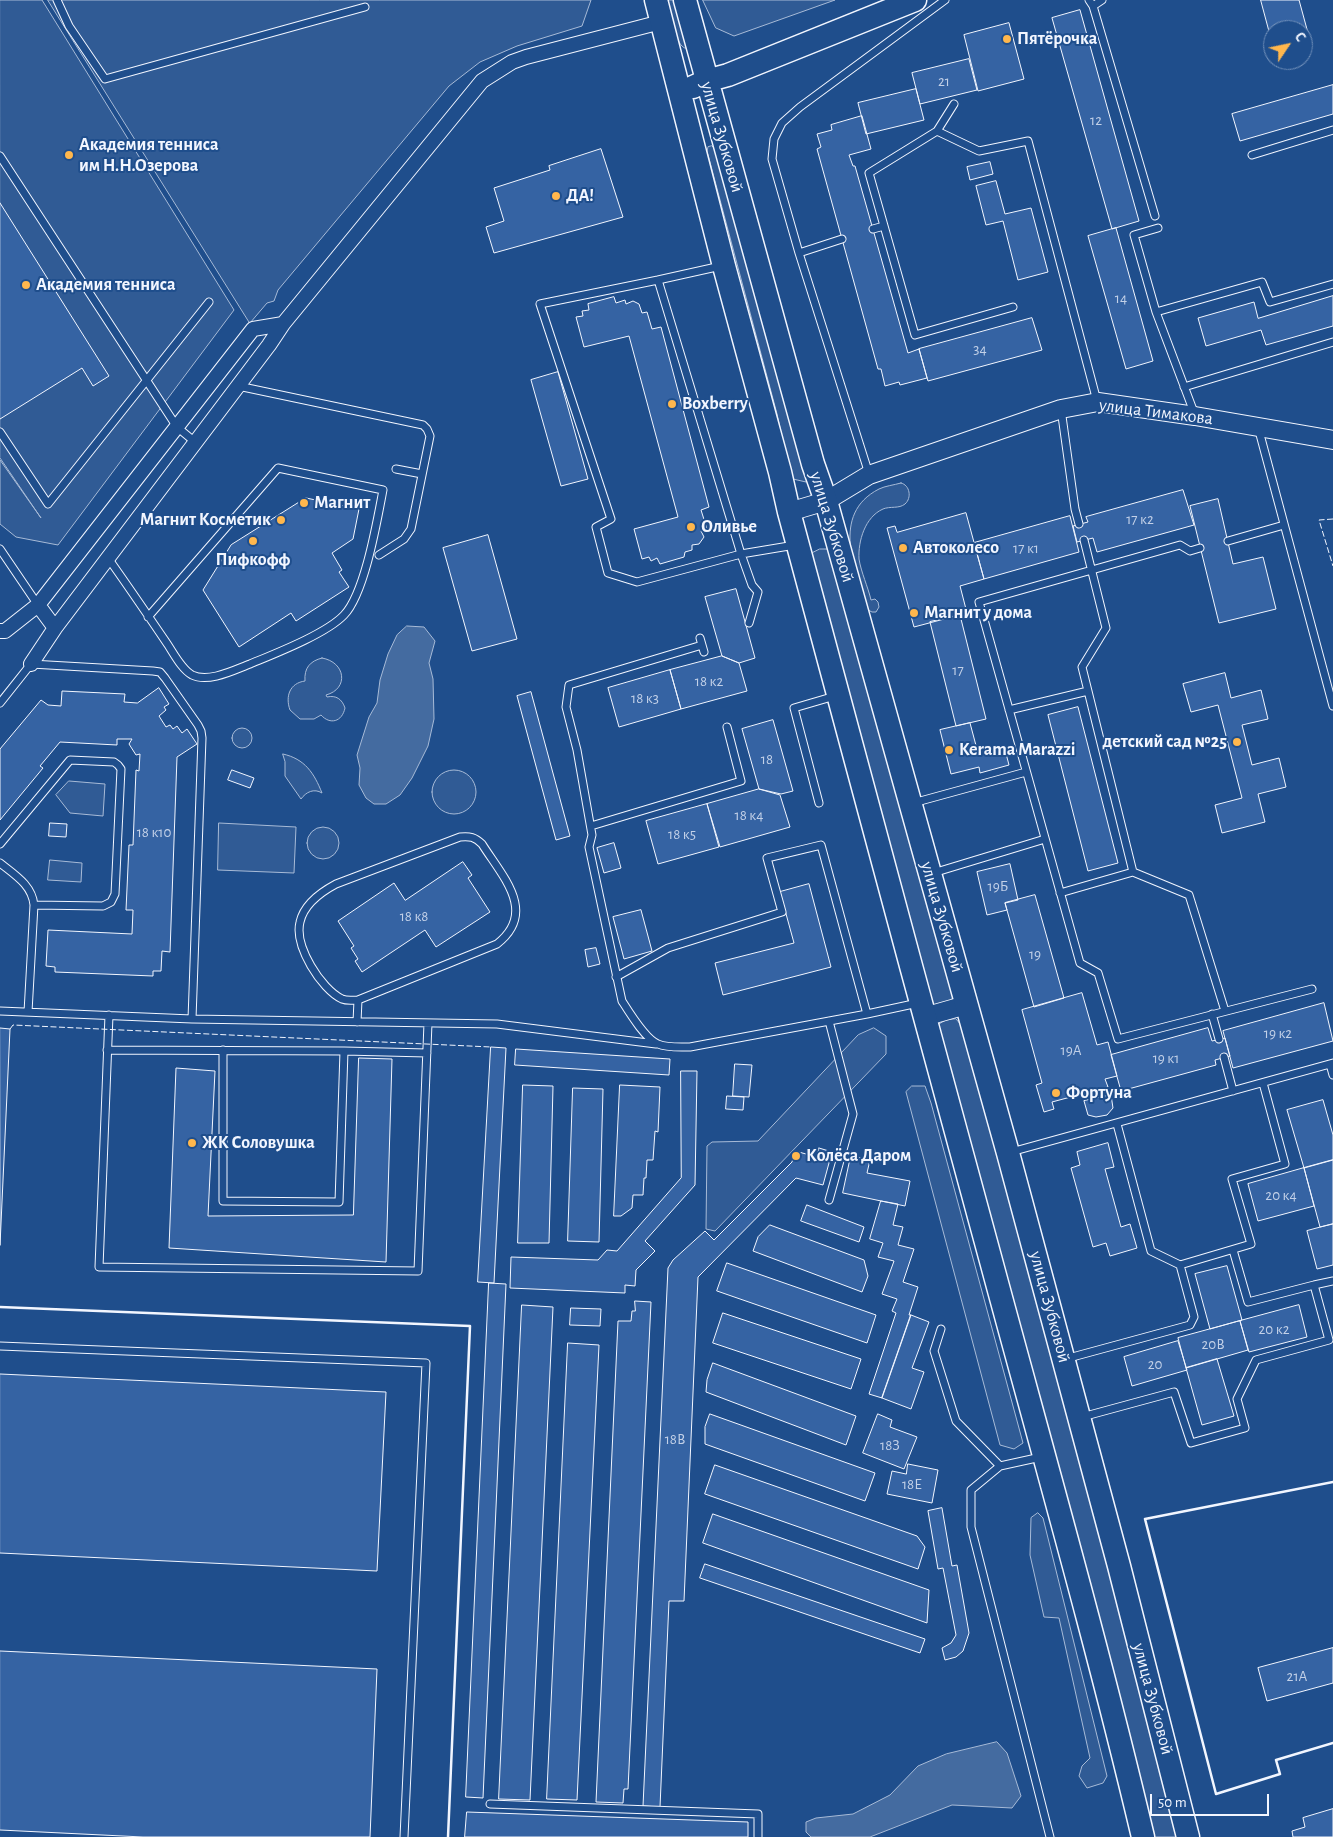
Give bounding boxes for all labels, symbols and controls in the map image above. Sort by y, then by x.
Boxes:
north arrow [1263,20,1313,70]
place label: Пятёрочка [1017,28,1097,50]
text: С [1292,30,1308,44]
marker: Пятёрочка [1001,33,1013,45]
house number: 21 [938,72,950,90]
street label: улица Зубковой [696,79,748,195]
house number: 12 [1090,111,1102,129]
place label: Академия тенниса им Н.Н.Озерова [79,134,218,176]
marker: Академия тенниса им Н.Н.Озерова [63,149,75,161]
place label: ДА! [566,185,594,207]
marker: ДА! [550,190,562,202]
place label: Академия тенниса [36,274,175,296]
marker: Академия тенниса [20,279,32,291]
house number: 14 [1115,289,1127,307]
house number: 34 [973,340,987,358]
place label: Boxberry [682,393,748,415]
street label: улица Тимакова [1098,394,1214,430]
marker: Boxberry [666,398,678,410]
street label: улица Зубковой [805,469,859,585]
place label: Магнит [314,492,370,514]
marker: Магнит [298,497,310,509]
place label: Магнит Косметик [140,509,271,531]
house number: 17 к2 [1126,510,1154,528]
marker: Магнит Косметик [275,514,287,526]
place label: Оливье [701,516,757,538]
marker: Оливье [685,521,697,533]
marker: Пифкофф [247,535,259,547]
place label: Автоколесо [913,537,999,559]
house number: 17 к1 [1013,539,1039,557]
marker: Автоколесо [897,542,909,554]
place label: Пифкофф [216,549,290,571]
place label: Магнит у дома [924,602,1032,624]
marker: Магнит у дома [908,607,920,619]
house number: 17 [952,661,964,679]
house number: 18 к2 [695,672,723,690]
house number: 18 к3 [631,689,659,707]
place label: детский сад №25 [1103,731,1227,753]
marker: детский сад №25 [1231,736,1243,748]
place label: Kerama Marazzi [959,739,1076,761]
marker: Kerama Marazzi [943,744,955,756]
house number: 18 [761,750,773,768]
house number: 18 к4 [735,806,763,824]
house number: 18 к10 [137,823,171,841]
house number: 18 к5 [668,825,696,843]
street label: улица Зубковой [916,859,968,975]
house number: 19Б [988,877,1008,895]
house number: 18 к8 [400,907,428,925]
house number: 19 [1029,945,1041,963]
house number: 19 к2 [1264,1024,1292,1042]
house number: 19А [1060,1041,1082,1059]
house number: 19 к1 [1153,1049,1179,1067]
place label: Фортуна [1066,1082,1132,1104]
marker: Фортуна [1050,1087,1062,1099]
place label: ЖК Соловушка [202,1132,315,1154]
marker: ЖК Соловушка [186,1137,198,1149]
place label: Колёса Даром [806,1145,911,1167]
marker: Колёса Даром [790,1150,802,1162]
house number: 20 к4 [1265,1186,1297,1204]
street label: улица Зубковой [1025,1249,1075,1365]
house number: 20 к2 [1259,1320,1289,1338]
house number: 20В [1201,1335,1225,1353]
house number: 20 [1148,1355,1162,1373]
house number: 18В [665,1430,685,1448]
house number: 18З [880,1436,900,1454]
house number: 18Е [902,1475,922,1493]
street label: улица Зубковой [1128,1641,1178,1757]
house number: 21А [1287,1667,1307,1685]
scale bar [1153,1784,1272,1816]
text: 50 m [1158,1795,1187,1810]

